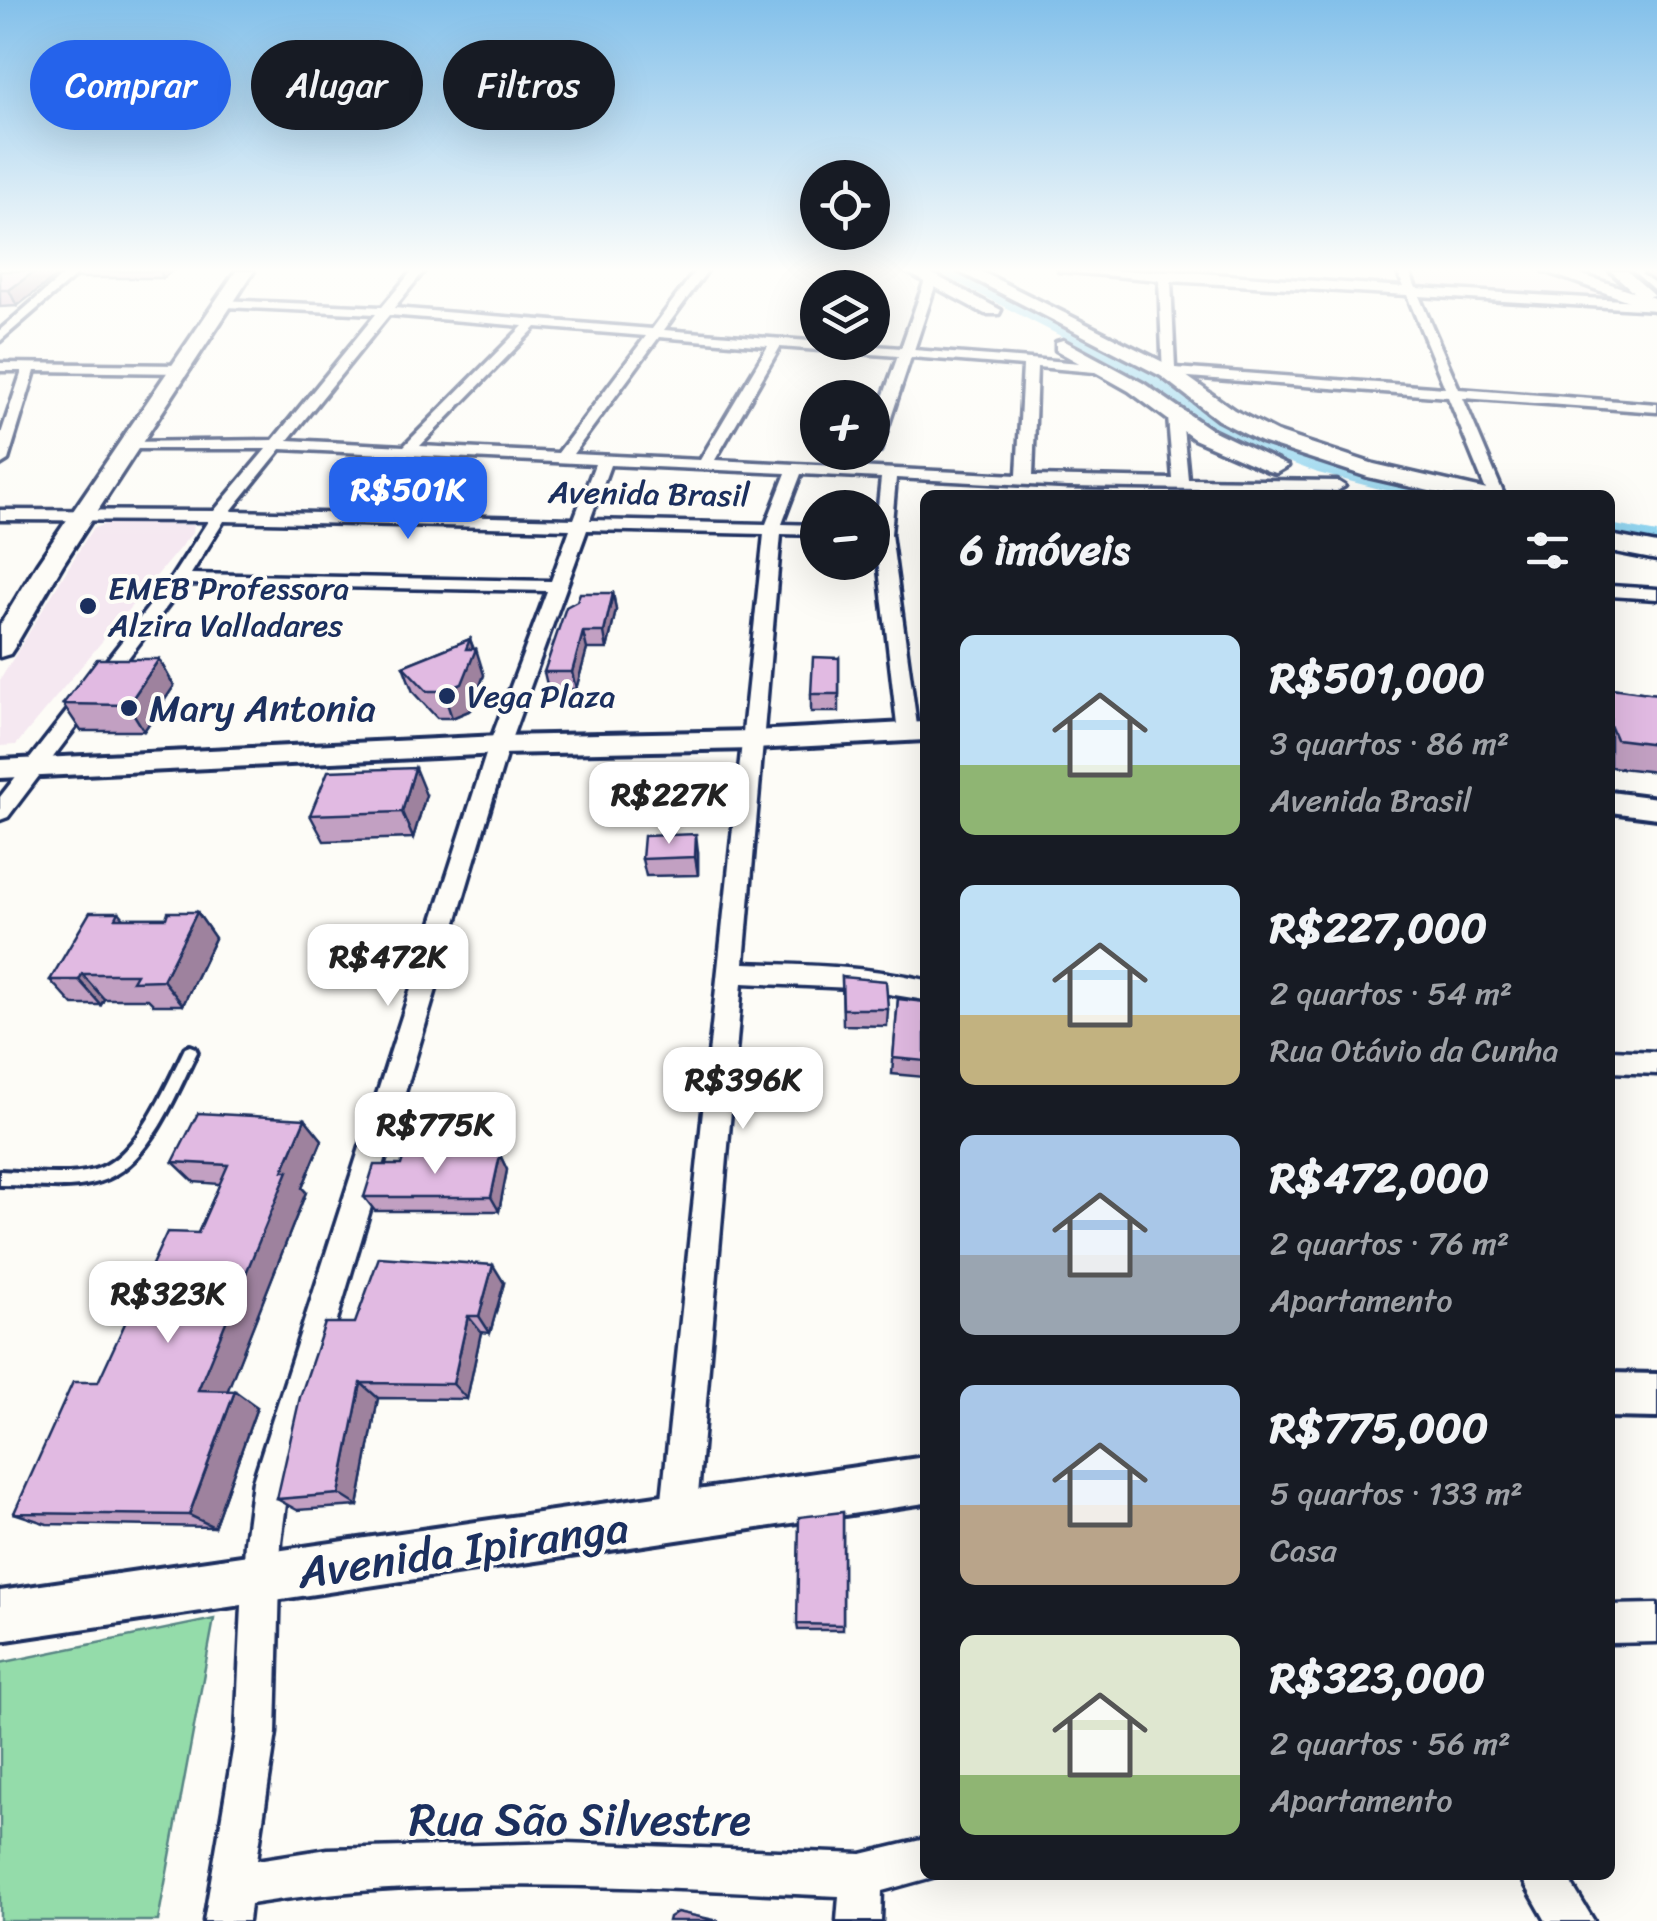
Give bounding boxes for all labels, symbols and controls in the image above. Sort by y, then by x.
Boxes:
chip: Comprar [30,40,231,130]
chip: Alugar [251,40,423,130]
chip: Filtros [443,40,615,130]
map controls [800,160,890,580]
button: locate [800,160,890,250]
button: layers [800,270,890,360]
button: + [800,380,890,470]
pin: R$501K [327,457,489,542]
text: R$501K [351,461,465,518]
street label: Avenida Brasil [547,464,751,524]
button: − [800,490,890,580]
text: 6 imóveis [960,513,1130,587]
icon: filters [1520,523,1575,578]
place label: EMEB Professora Alzira Valladares [107,560,349,654]
marker: EMEB Professora Alzira Valladares [77,595,99,617]
text: R$501,000 [1270,641,1485,715]
place label: Vega Plaza [467,668,616,725]
place label: Mary Antonia [149,675,376,742]
icon: home [1040,675,1160,795]
marker: Vega Plaza [436,685,458,707]
marker: Mary Antonia [118,697,140,719]
text: 3 quartos · 86 m² [1270,715,1509,772]
pin: R$227K [588,762,750,847]
text: R$227K [611,766,727,823]
text: Avenida Brasil [1270,772,1472,829]
text: R$227,000 [1270,891,1487,965]
pin: R$472K [307,924,469,1009]
icon: home [1040,925,1160,1045]
text: R$472K [329,928,447,985]
text: 2 quartos · 54 m² [1270,965,1512,1022]
text: Rua Otávio da Cunha [1270,1022,1558,1079]
pin: R$396K [662,1047,824,1132]
text: R$396K [685,1051,801,1108]
pin: R$775K [354,1092,516,1177]
text: R$775K [377,1096,493,1153]
text: R$472,000 [1270,1141,1489,1215]
icon: home [1040,1175,1160,1295]
text: 2 quartos · 76 m² [1270,1215,1509,1272]
pin: R$323K [87,1261,249,1346]
text: R$323K [111,1265,225,1322]
text: Apartamento [1270,1272,1452,1329]
text: R$775,000 [1270,1391,1488,1465]
icon: home [1040,1425,1160,1545]
text: 5 quartos · 133 m² [1270,1465,1523,1522]
street label: Avenida Ipiranga [292,1487,633,1613]
text: Casa [1270,1522,1337,1579]
text: R$323,000 [1270,1641,1485,1715]
icon: home [1040,1675,1160,1795]
text: 2 quartos · 56 m² [1270,1715,1511,1772]
text: Apartamento [1270,1772,1452,1829]
street label: Rua São Silvestre [409,1780,751,1860]

